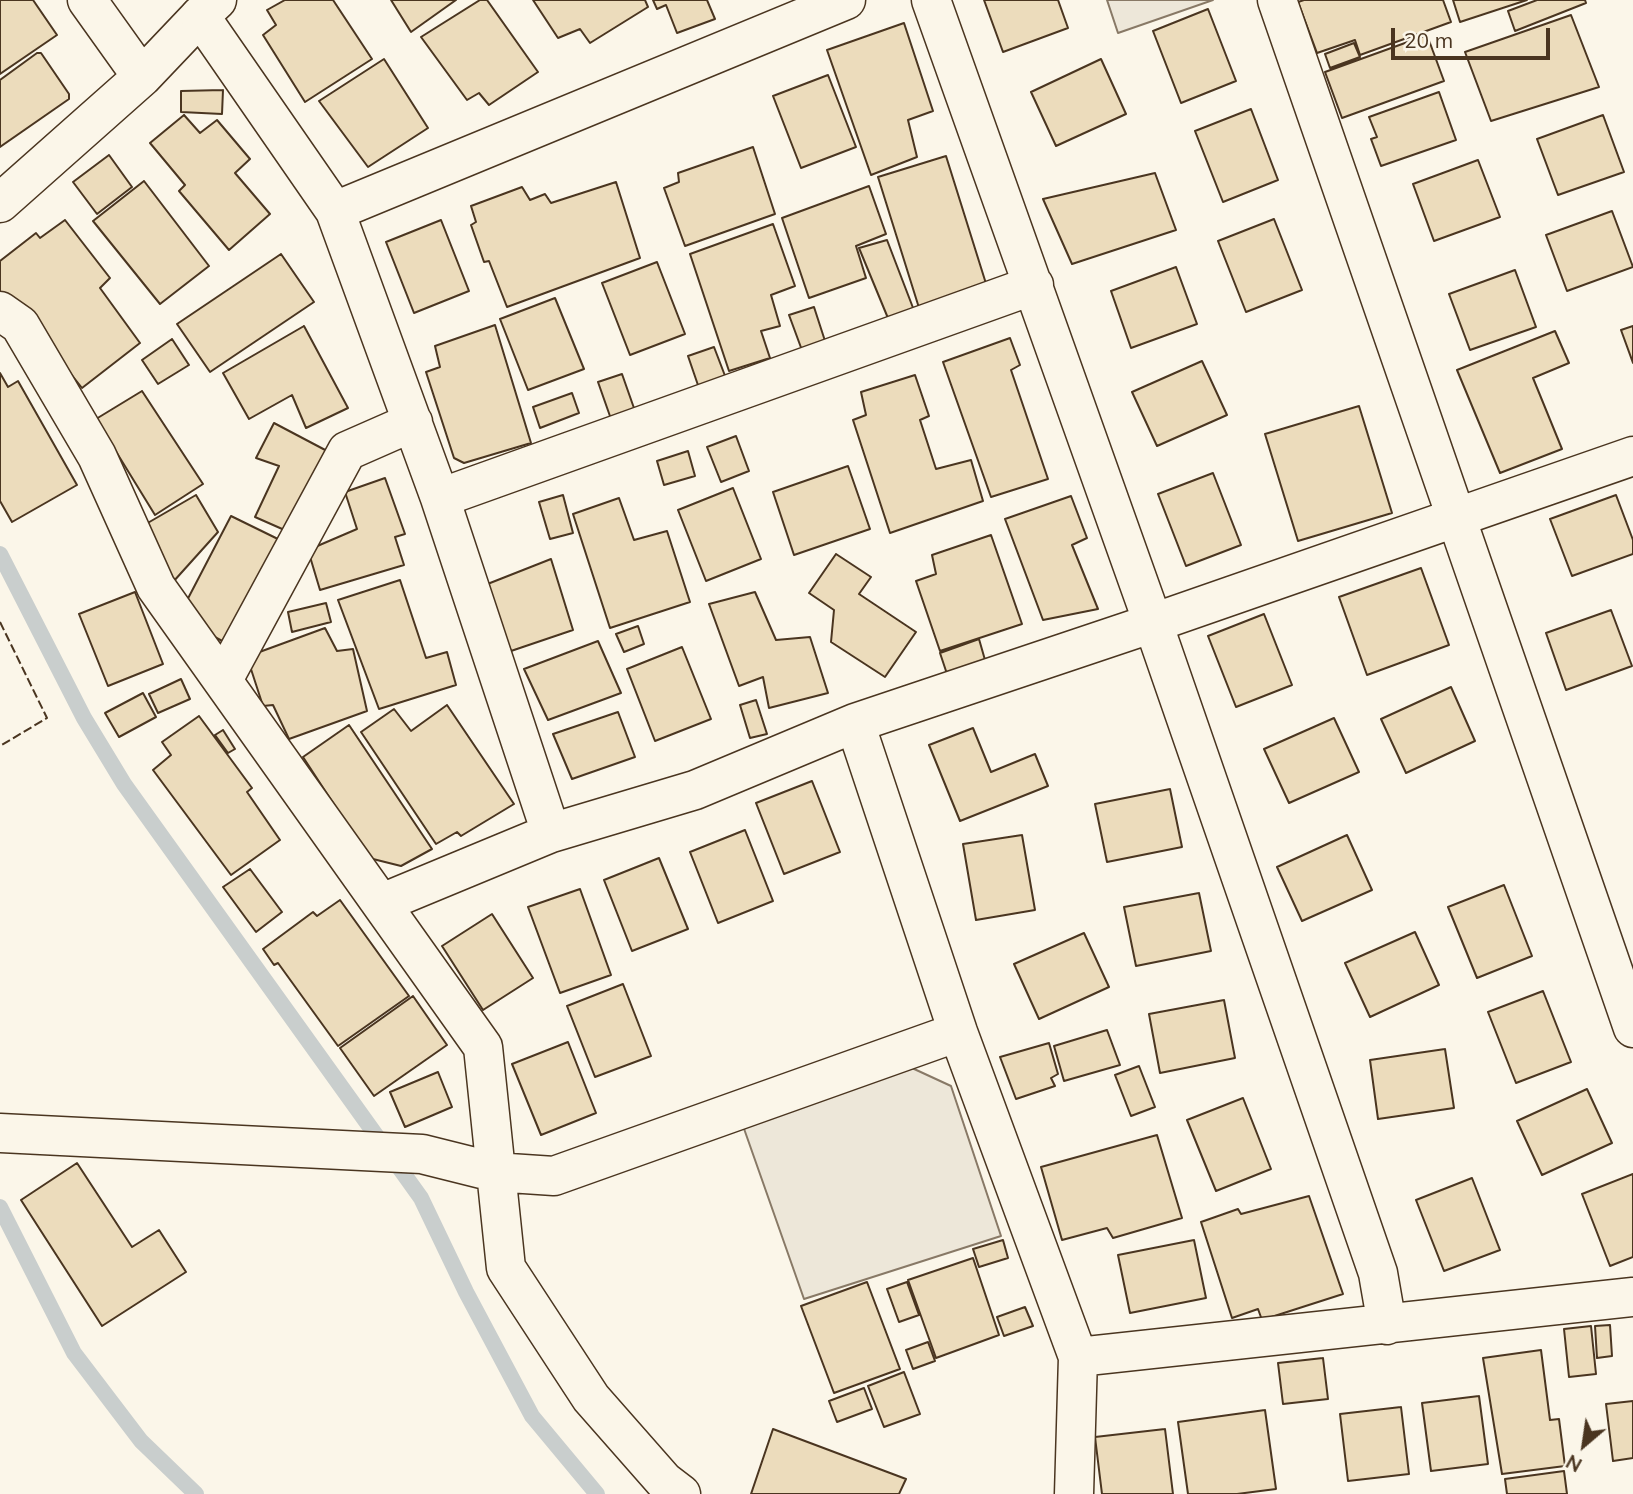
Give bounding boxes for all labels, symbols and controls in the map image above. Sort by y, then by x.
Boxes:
scale bar [1395,14,1554,58]
text: 20 m [1404,27,1453,53]
north arrow [1549,1410,1619,1480]
text: N [1562,1449,1586,1477]

